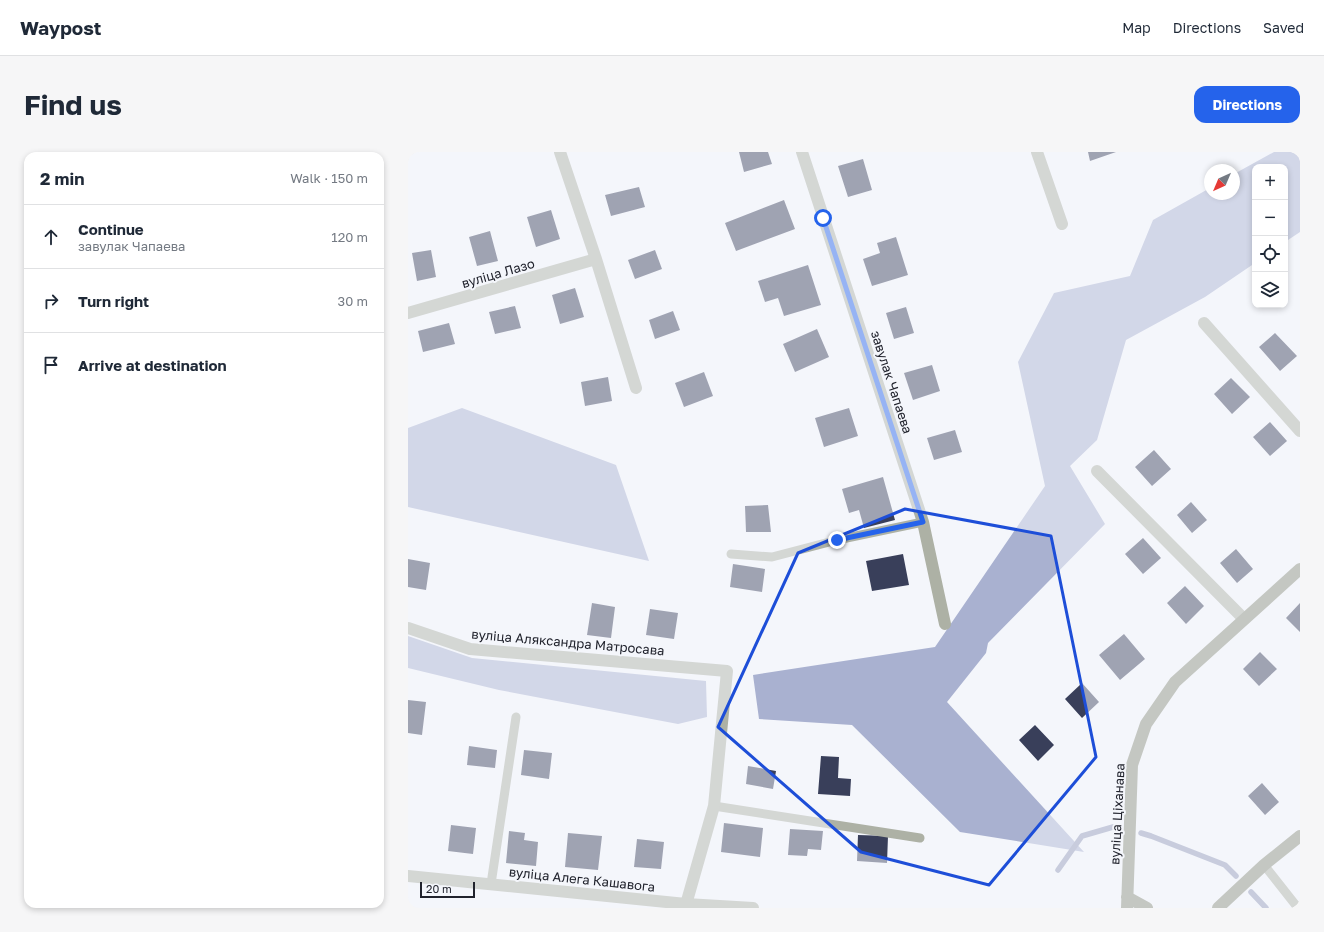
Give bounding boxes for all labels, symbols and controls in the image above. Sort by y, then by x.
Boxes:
text: Waypost [20,16,101,39]
text: Map [1122,19,1151,36]
text: Directions [1173,19,1241,36]
text: Saved [1263,19,1304,36]
button: Directions [1194,86,1300,123]
text: Find us [24,88,122,121]
north arrow [1204,164,1240,200]
map controls [1252,164,1288,308]
button: + [1252,164,1288,200]
text: 2 min [40,168,84,189]
text: Walk · 150 m [290,170,368,186]
button: − [1252,200,1288,236]
route start [814,209,832,227]
text: Continue [78,220,144,238]
icon: ahead [40,226,62,248]
text: 120 m [331,229,368,245]
button: locate [1252,236,1288,272]
text: завулак Чапаева [78,238,185,254]
street label: вуліца Лазо [460,255,537,291]
button: layers [1252,272,1288,308]
icon: right [40,290,62,312]
text: Turn right [78,292,149,310]
text: 30 m [338,293,368,309]
street label: завулак Чапаева [868,328,916,436]
icon: arrive [40,354,62,376]
text: Arrive at destination [78,356,227,374]
route end [828,531,846,549]
street label: вуліца Аляксандра Матросава [471,626,665,658]
street label: вуліца Ціханава [1106,763,1128,865]
street label: вуліца Алега Кашавога [508,863,656,895]
scale bar [420,880,475,899]
text: 20 m [426,882,452,895]

